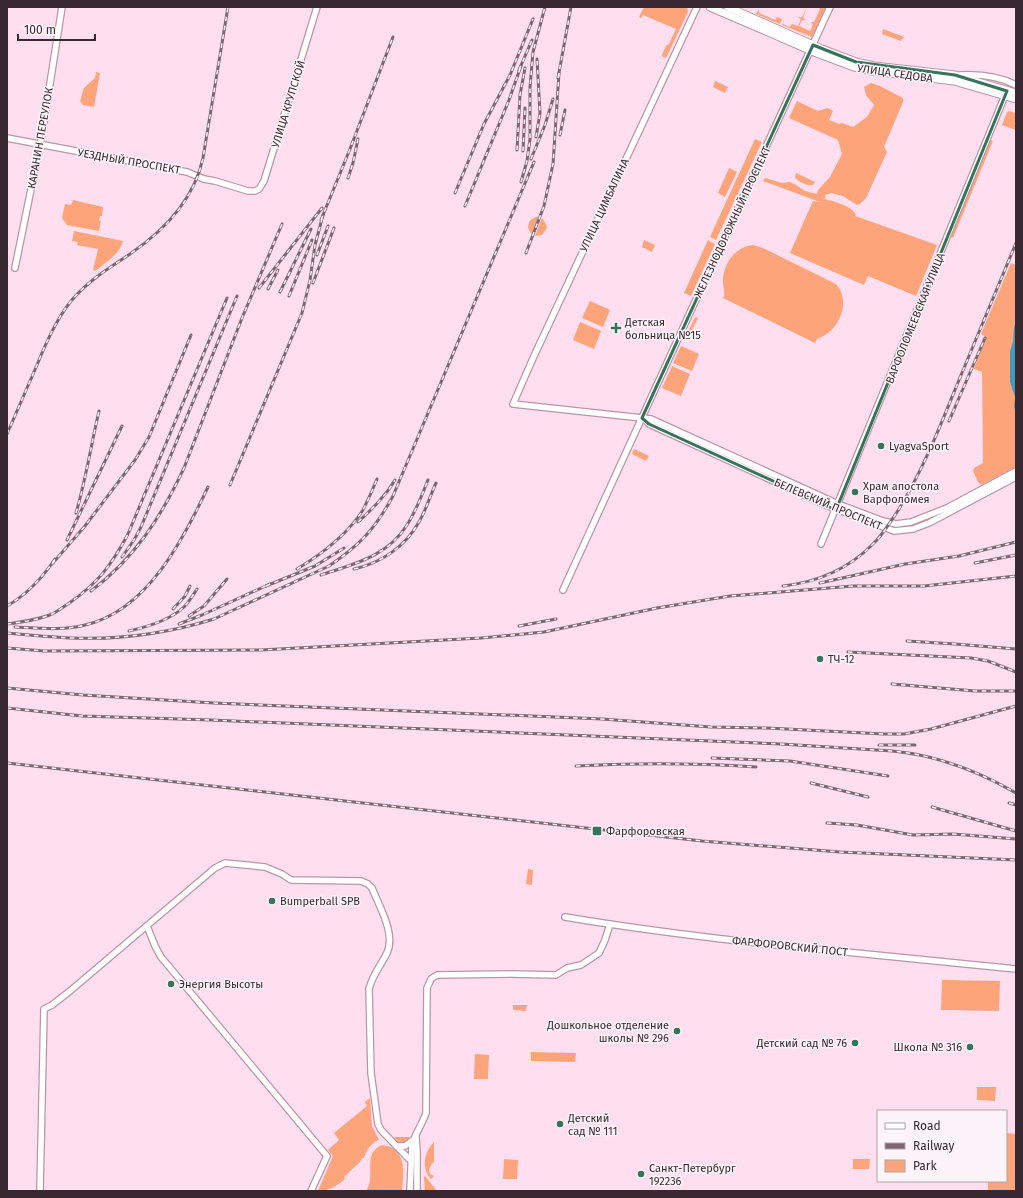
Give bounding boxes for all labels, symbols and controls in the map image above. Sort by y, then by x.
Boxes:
scale bar [18,16,95,42]
text: 100 m [24,23,56,37]
street label: УЛИЦА КРУПСКОЙ [269,59,308,149]
street label: УЛИЦА СЕДОВА [856,62,934,85]
street label: КАРАНИН ПЕРЕУЛОК [25,86,56,190]
street label: ЖЕЛЕЗНОДОРОЖНЫЙ ПРОСПЕКТ [692,144,774,300]
street label: УЕЗДНЫЙ ПРОСПЕКТ [77,146,182,177]
street label: УЛИЦА ЦИМБАЛИНА [577,156,632,254]
street label: ВАРФОЛОМЕЕВСКАЯ УЛИЦА [883,250,948,386]
place label: Детская больница №15 [624,316,701,342]
marker: Детская больница №15 [610,322,622,334]
place label: LyagvaSport [889,440,949,453]
marker: LyagvaSport [876,441,886,451]
street label: БЕЛЕВСКИЙ ПРОСПЕКТ [772,476,884,533]
place label: Храм апостола Варфоломея [863,480,939,506]
marker: Храм апостола Варфоломея [850,487,860,497]
place label: ТЧ-12 [828,653,854,666]
marker: ТЧ-12 [815,654,825,664]
marker: Фарфоровская [591,825,603,837]
place label: Фарфоровская [606,825,685,838]
place label: Bumperball SPB [280,895,360,908]
marker: Bumperball SPB [267,896,277,906]
street label: ФАРФОРОВСКИЙ ПОСТ [731,934,849,959]
place label: Энергия Высоты [179,978,263,991]
marker: Энергия Высоты [166,979,176,989]
place label: Дошкольное отделение школы № 296 [546,1019,669,1045]
marker: Дошкольное отделение школы № 296 [672,1026,682,1036]
place label: Детский сад № 76 [756,1037,847,1050]
marker: Детский сад № 76 [850,1038,860,1048]
place label: Школа № 316 [894,1041,962,1054]
marker: Школа № 316 [965,1042,975,1052]
legend [877,1110,1007,1182]
place label: Детский сад № 111 [567,1112,617,1138]
marker: Детский сад № 111 [555,1119,565,1129]
text: Road [913,1119,941,1133]
text: Railway [913,1139,954,1153]
text: Park [913,1159,937,1173]
place label: Санкт-Петербург 192236 [649,1162,736,1188]
marker: Санкт-Петербург 192236 [636,1169,646,1179]

